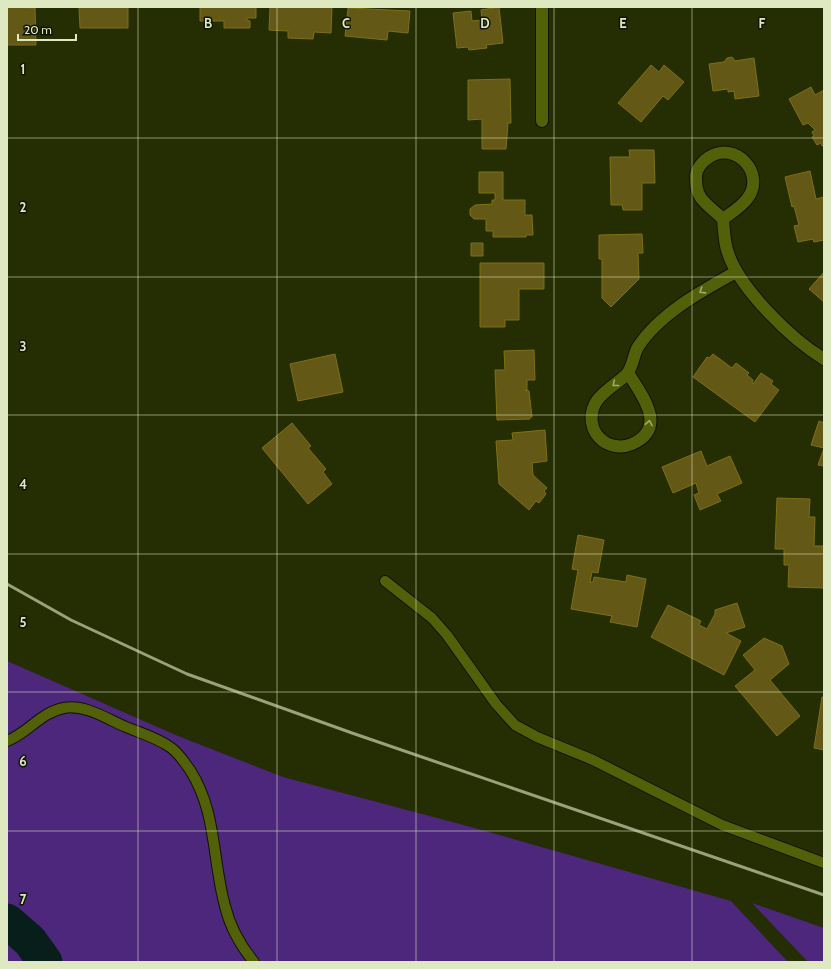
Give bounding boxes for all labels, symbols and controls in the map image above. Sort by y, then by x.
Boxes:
text: B [204,15,212,31]
text: C [342,15,350,31]
text: D [480,15,490,31]
text: E [619,15,627,31]
text: F [759,15,766,31]
scale bar [18,16,76,42]
text: 20 m [24,22,52,37]
text: 1 [21,61,25,77]
text: 2 [20,199,27,215]
one-way arrow [699,287,706,294]
text: 3 [19,338,27,354]
one-way arrow [613,379,620,386]
one-way arrow [644,419,653,426]
text: 4 [19,476,27,492]
text: 5 [20,614,27,630]
text: 6 [19,753,27,769]
text: 7 [20,891,27,907]

